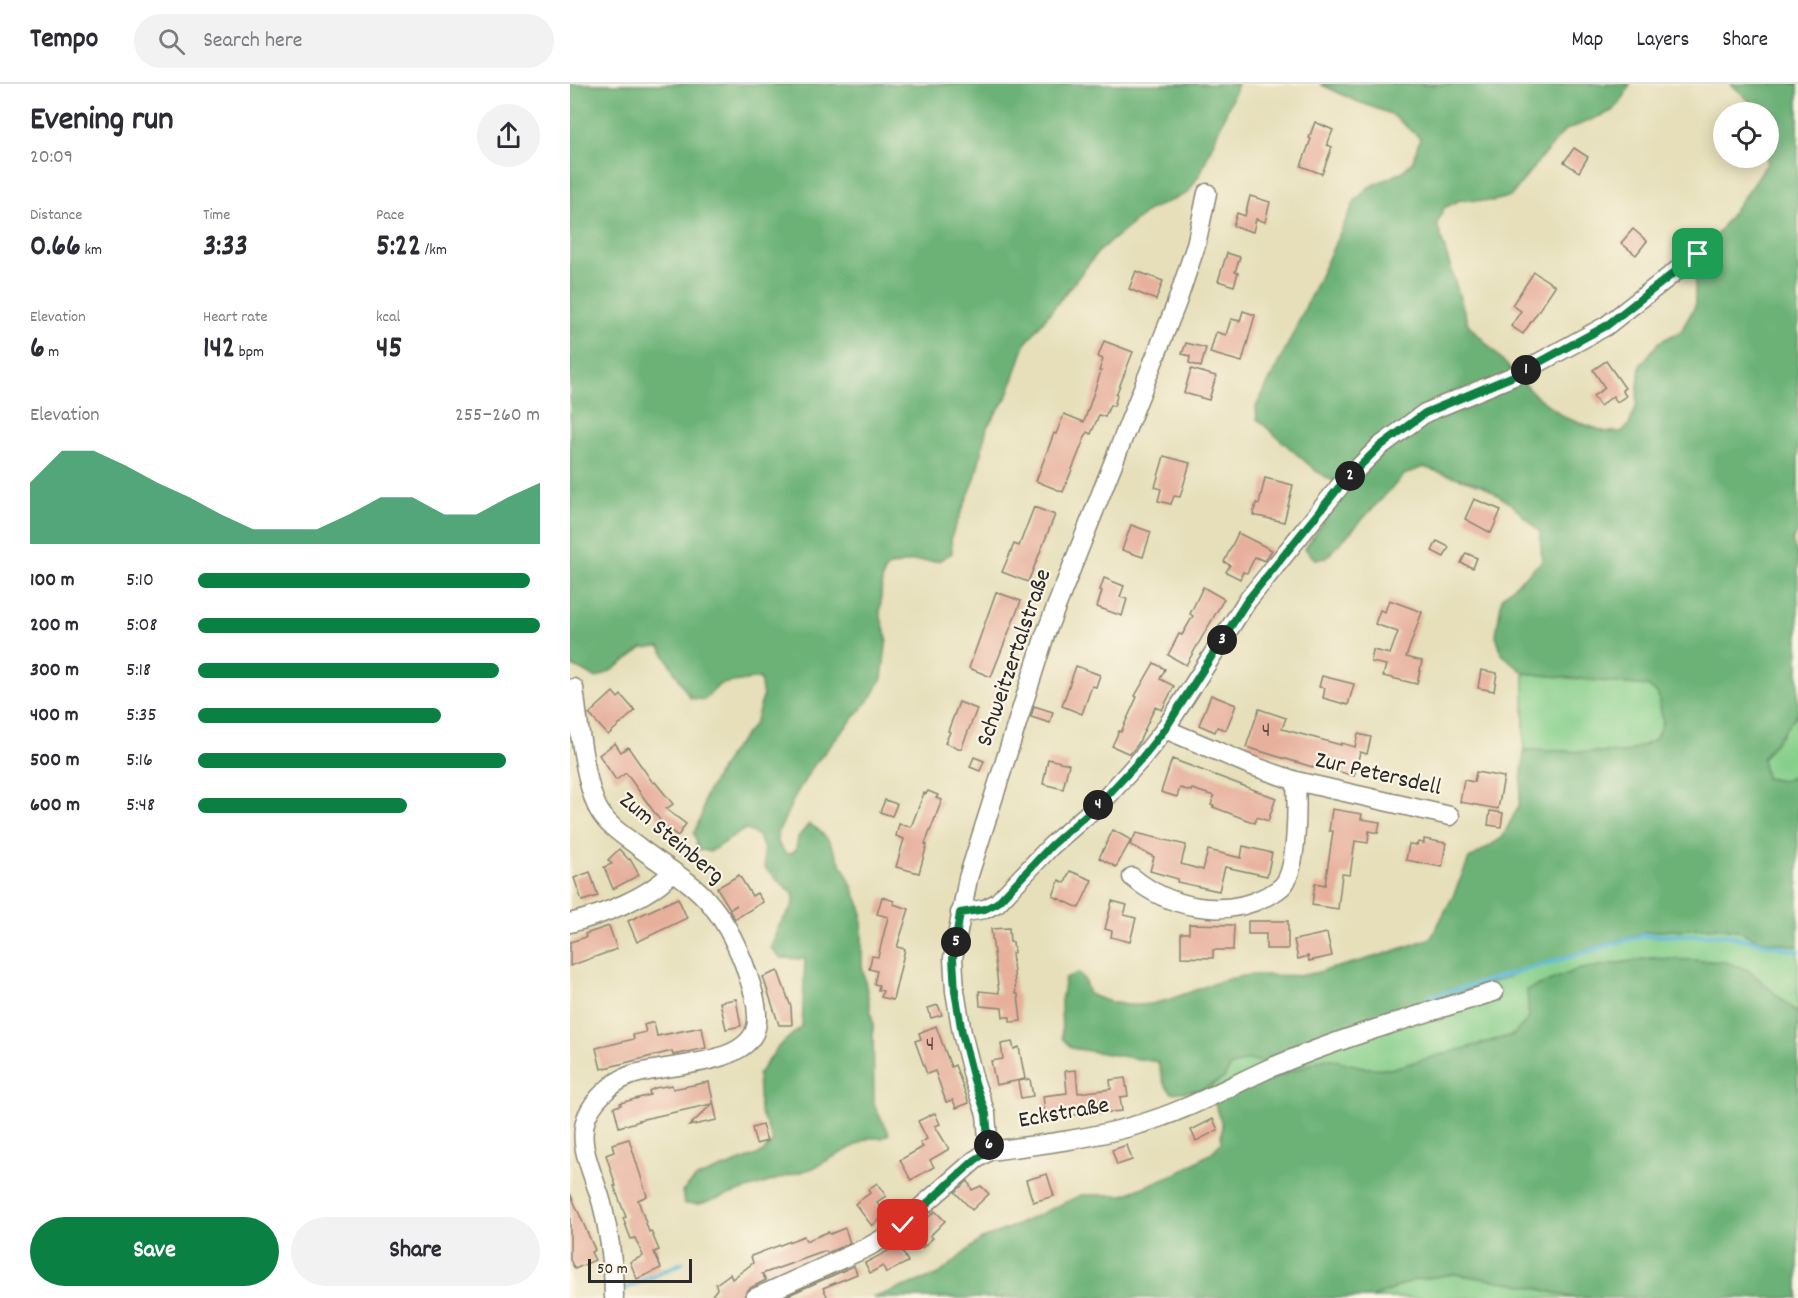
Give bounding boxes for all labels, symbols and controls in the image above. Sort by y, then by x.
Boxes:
search box [134,14,554,68]
text: Tempo [30,21,98,61]
icon: search [155,25,188,58]
text: Search here [203,26,303,57]
text: Map [1572,26,1603,56]
text: Layers [1636,26,1689,56]
text: Share [1722,26,1768,56]
text: Evening run [30,98,174,145]
map controls [1713,102,1779,168]
button: locate [1713,102,1779,168]
button: share [477,104,540,167]
text: 20:09 [30,144,73,172]
text: Distance [30,204,82,227]
text: Time [203,204,230,227]
text: Pace [376,204,404,227]
text: 0.66 [30,227,81,270]
text: 3:33 [203,227,248,270]
text: 5:22 [376,227,421,270]
pin [1672,228,1723,279]
icon: arrive [1681,237,1714,270]
text: km [81,239,102,262]
text: /km [421,239,447,262]
text: Elevation [30,306,86,329]
text: Heart rate [203,306,268,329]
text: kcal [376,306,400,329]
text: 6 [30,329,45,372]
text: 142 [203,329,235,372]
text: 45 [376,329,402,372]
text: m [45,341,59,364]
text: bpm [235,341,264,364]
pin: 1 [1511,355,1541,385]
text: 1 [1524,358,1528,381]
text: Elevation [30,402,100,430]
text: 255–260 m [455,402,540,430]
pin: 2 [1335,461,1365,491]
text: 2 [1347,464,1354,487]
street label: Schweitzertalstraße [969,565,1061,751]
text: 100 m [30,567,75,595]
text: 5:10 [126,567,154,595]
text: 200 m [30,612,79,640]
text: 5:08 [126,612,158,640]
pin: 3 [1207,625,1237,655]
text: 3 [1218,628,1226,651]
text: 300 m [30,657,79,685]
text: 5:18 [126,657,151,685]
text: 400 m [30,702,78,730]
text: 5:35 [126,702,157,730]
house number: 4 [1262,717,1270,747]
street label: Zur Petersdell [1312,744,1445,806]
text: 500 m [30,747,79,775]
text: 5:16 [126,747,153,775]
street label: Zum Steinberg [611,785,731,893]
pin: 4 [1083,790,1113,820]
text: 600 m [30,792,80,820]
text: 5:48 [126,792,155,820]
text: 4 [1095,793,1101,816]
pin: 5 [941,927,971,957]
text: 5 [952,930,960,953]
house number: 4 [926,1031,934,1061]
street label: Eckstraße [1016,1089,1112,1139]
pin: 6 [974,1130,1004,1160]
text: 6 [985,1133,993,1156]
pin [877,1199,928,1250]
icon: check [886,1208,919,1241]
button: Save [30,1217,279,1286]
button: Share [291,1217,540,1286]
scale bar [588,1256,692,1284]
text: 50 m [597,1258,628,1281]

